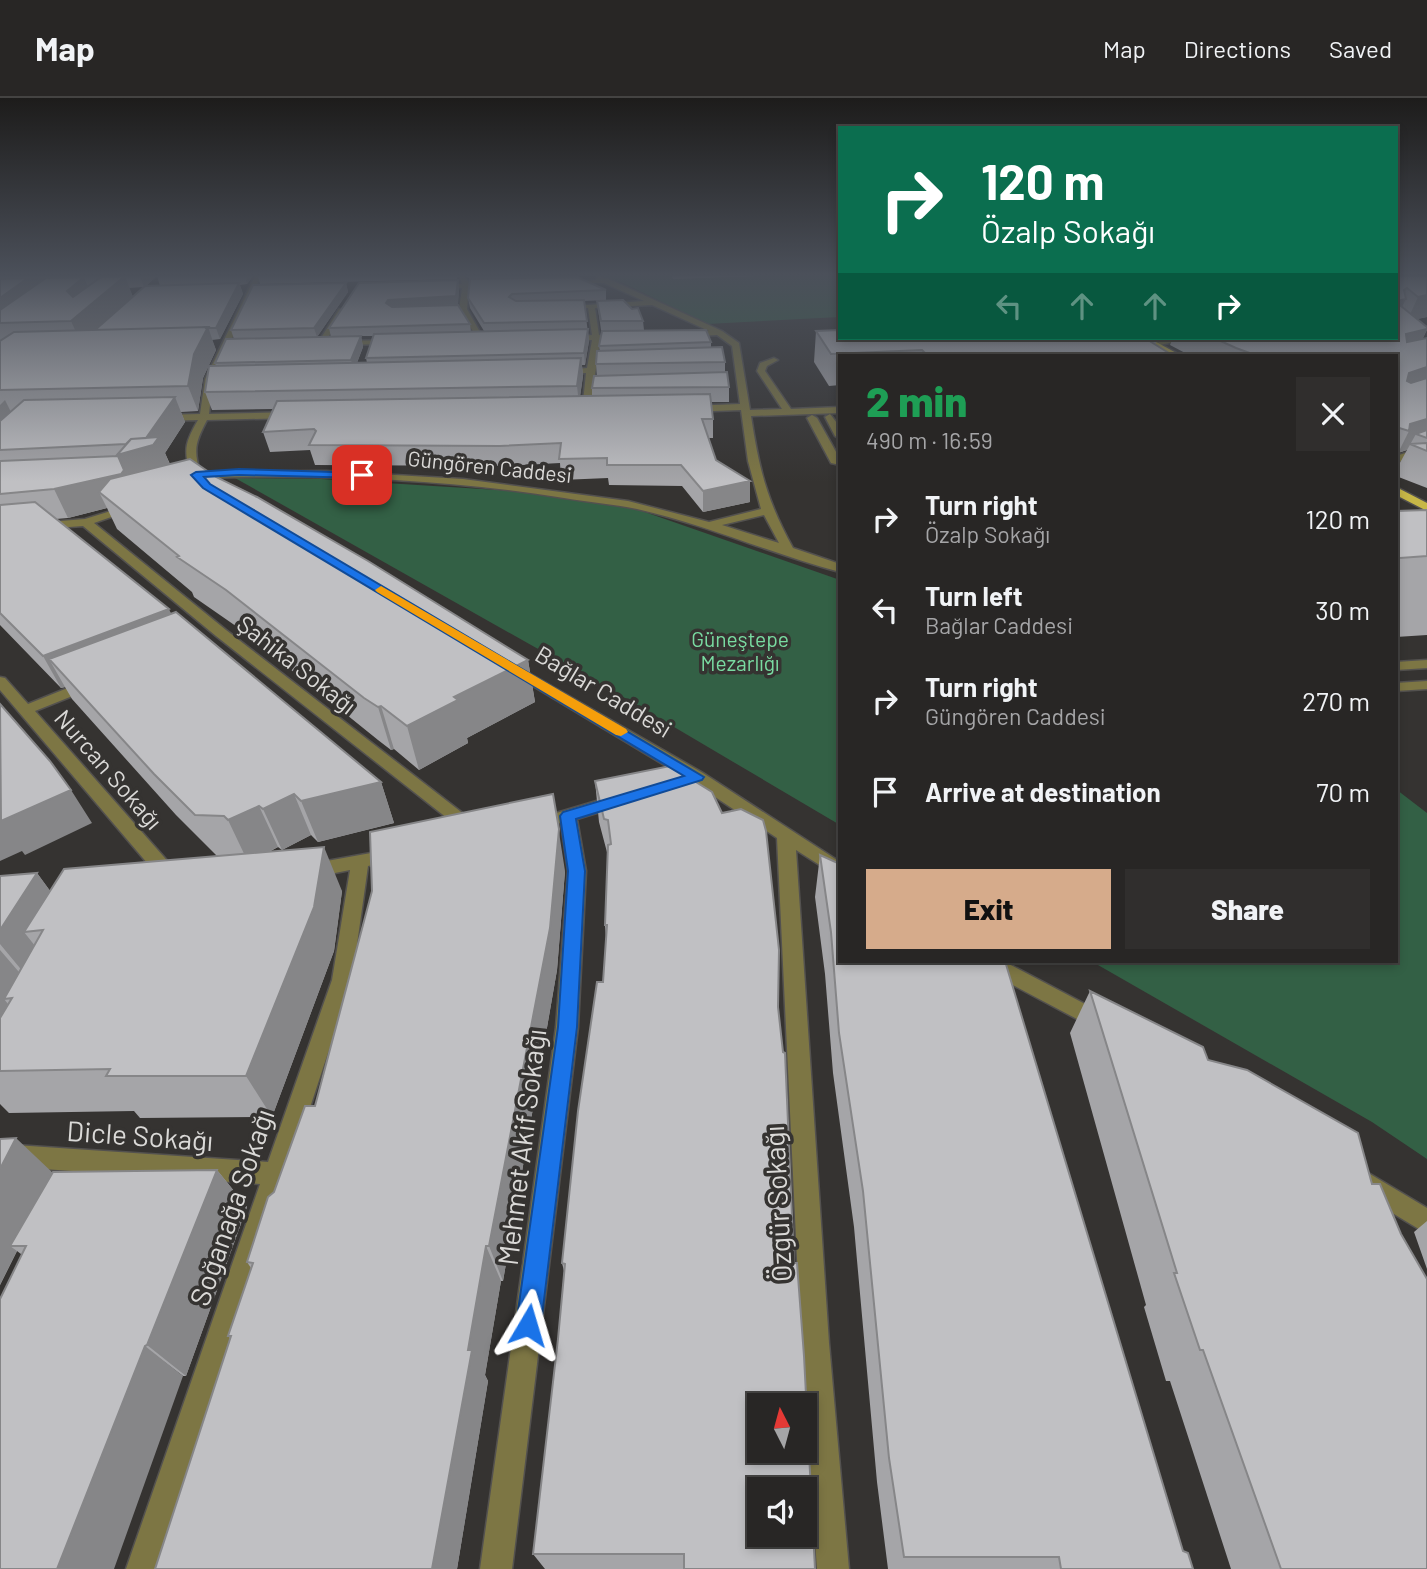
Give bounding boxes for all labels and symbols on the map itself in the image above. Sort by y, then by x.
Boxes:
pin [332,445,392,505]
street label: Güngören Caddesi [407,445,573,487]
street label: Şahika Sokağı [232,608,362,720]
park label: Güneştepe Mezarlığı [691,626,789,675]
street label: Bağlar Caddesi [530,639,678,743]
street label: Nurcan Sokağı [49,703,169,835]
street label: Mehmet Akif Sokağı [490,1027,552,1267]
street label: Soğanağa Sokağı [181,1104,281,1310]
street label: Dicle Sokağı [66,1113,214,1157]
street label: Özgür Sokağı [756,1125,798,1283]
position arrow [491,1288,565,1362]
north arrow [747,1393,817,1463]

